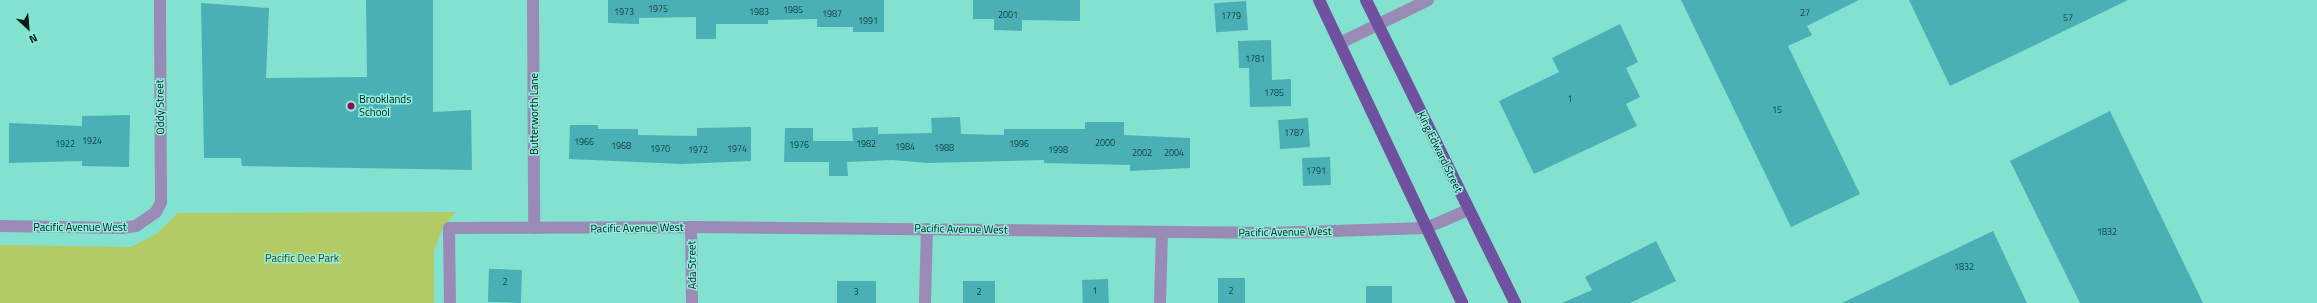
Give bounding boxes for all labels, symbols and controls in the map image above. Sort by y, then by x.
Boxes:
house number: 1975 [648,4,668,14]
house number: 1985 [783,5,803,15]
house number: 1973 [614,7,634,17]
house number: 1983 [749,7,769,17]
north arrow [8,8,48,48]
house number: 27 [1800,8,1810,18]
house number: 1987 [822,9,842,19]
house number: 2001 [998,10,1018,20]
house number: 1779 [1221,11,1241,21]
house number: 57 [2063,13,2073,23]
house number: 1991 [858,16,878,26]
text: N [26,30,40,48]
house number: 1781 [1245,54,1265,64]
street label: Butterworth Lane [527,73,541,155]
street label: Oddy Street [153,79,167,135]
house number: 1785 [1264,88,1284,98]
place label: Brooklands School [359,93,411,119]
house number: 1 [1567,94,1573,104]
marker: Brooklands School [346,101,356,111]
house number: 15 [1772,105,1782,115]
street label: King Edward Street [1415,109,1465,195]
house number: 1787 [1284,128,1304,138]
house number: 1924 [82,136,102,146]
house number: 1966 [574,137,594,147]
house number: 2000 [1095,138,1115,148]
house number: 1922 [55,139,75,149]
house number: 1982 [856,139,876,149]
house number: 1996 [1009,139,1029,149]
house number: 1976 [789,140,809,150]
house number: 1968 [611,141,631,151]
house number: 1984 [895,142,915,152]
house number: 1988 [934,143,954,153]
house number: 1970 [650,144,670,154]
house number: 1974 [727,144,747,154]
house number: 1972 [688,145,708,155]
house number: 1998 [1048,145,1068,155]
house number: 2002 [1132,148,1152,158]
house number: 2004 [1164,148,1184,158]
house number: 1791 [1306,166,1326,176]
street label: Pacific Avenue West [33,220,127,234]
street label: Pacific Avenue West [590,221,684,235]
street label: Pacific Avenue West [914,222,1008,236]
street label: Pacific Avenue West [1238,225,1332,239]
house number: 1832 [2097,227,2117,237]
street label: Ada Street [685,241,699,289]
park label: Pacific Dee Park [265,251,339,265]
house number: 1832 [1954,262,1974,272]
house number: 2 [502,277,508,287]
house number: 1 [1092,286,1098,296]
house number: 2 [1228,286,1234,296]
house number: 3 [853,287,859,297]
house number: 2 [976,287,982,297]

